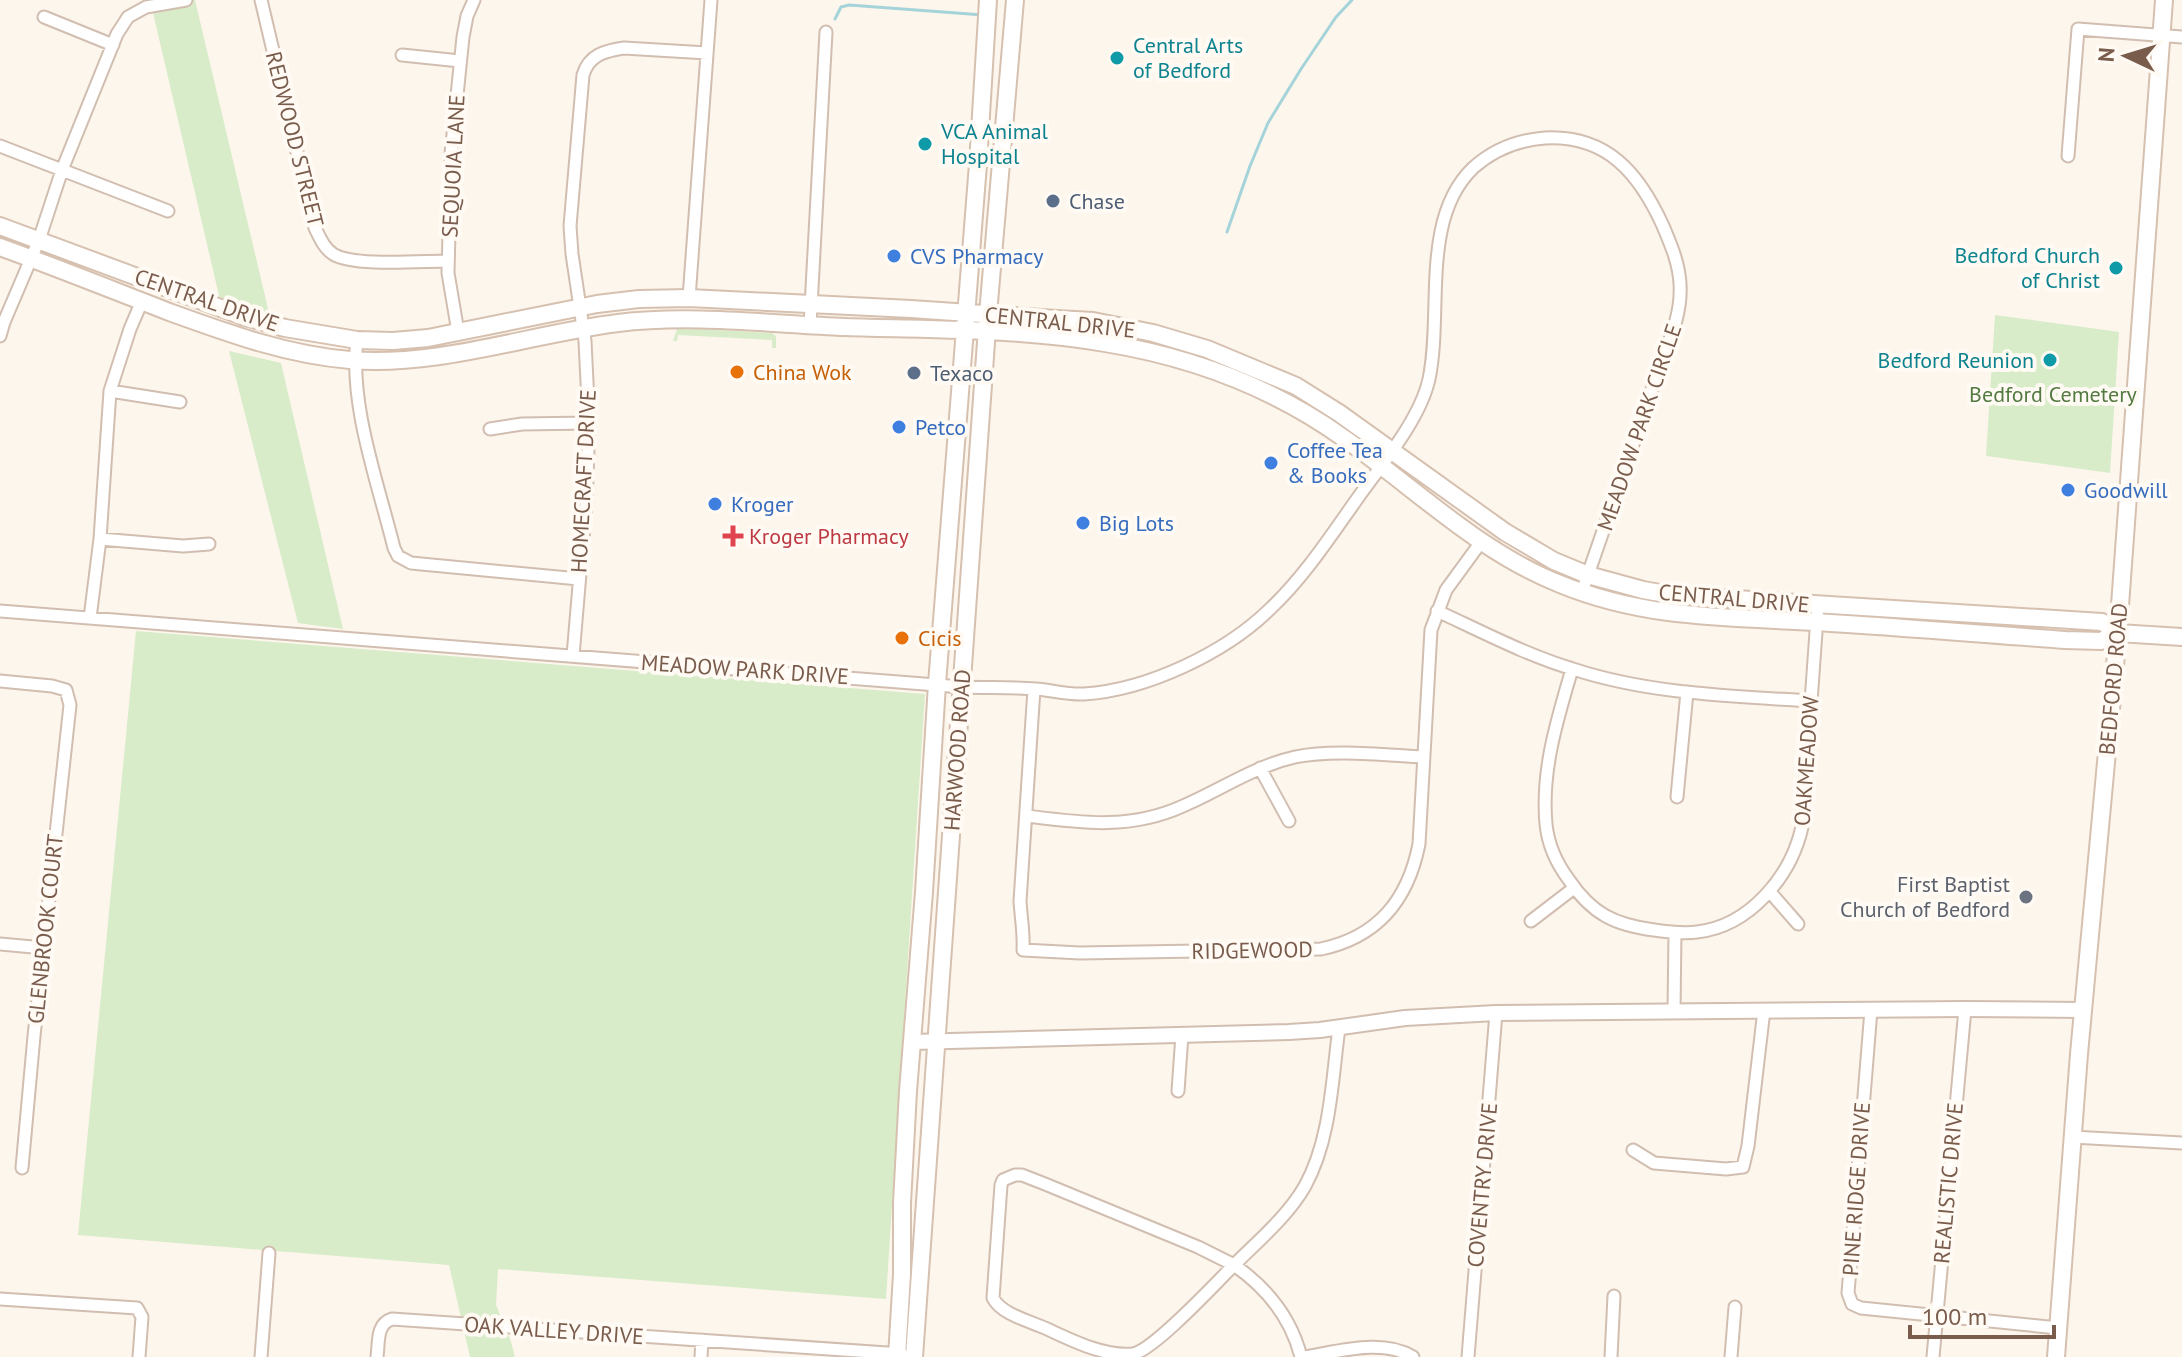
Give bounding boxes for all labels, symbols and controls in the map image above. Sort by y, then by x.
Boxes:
north arrow [2086,16,2166,96]
place label: Central Arts of Bedford [1133,31,1243,84]
text: N [2092,46,2121,63]
street label: REDWOOD STREET [260,48,330,230]
marker: Central Arts of Bedford [1108,49,1126,67]
street label: SEQUOIA LANE [435,94,471,238]
place label: VCA Animal Hospital [940,117,1049,170]
marker: VCA Animal Hospital [916,135,934,153]
place label: Chase [1069,187,1125,215]
marker: Chase [1044,192,1062,210]
place label: Bedford Church of Christ [1954,241,2101,294]
place label: CVS Pharmacy [910,242,1044,270]
marker: CVS Pharmacy [885,247,903,265]
marker: Bedford Church of Christ [2107,259,2125,277]
street label: CENTRAL DRIVE [131,262,283,338]
street label: CENTRAL DRIVE [983,300,1137,344]
street label: MEADOW PARK CIRCLE [1590,320,1688,534]
place label: Bedford Reunion [1878,346,2034,374]
marker: Bedford Reunion [2041,351,2059,369]
place label: China Wok [753,358,852,386]
place label: Texaco [930,359,994,387]
marker: China Wok [728,363,746,381]
marker: Texaco [905,364,923,382]
park label: Bedford Cemetery [1969,380,2138,408]
street label: HOMECRAFT DRIVE [564,389,602,573]
place label: Petco [915,413,966,441]
marker: Petco [890,418,908,436]
place label: Coffee Tea & Books [1287,436,1383,489]
marker: Coffee Tea & Books [1262,454,1280,472]
place label: Goodwill [2084,476,2168,504]
marker: Goodwill [2059,481,2077,499]
place label: Kroger [731,490,794,518]
marker: Kroger [706,495,724,513]
place label: Big Lots [1099,509,1174,537]
marker: Big Lots [1074,514,1092,532]
place label: Kroger Pharmacy [749,522,910,550]
marker: Kroger Pharmacy [724,527,742,545]
street label: CENTRAL DRIVE [1657,577,1811,619]
street label: BEDFORD ROAD [2092,602,2134,756]
place label: Cicis [918,624,962,652]
marker: Cicis [893,629,911,647]
street label: MEADOW PARK DRIVE [640,648,850,690]
street label: HARWOOD ROAD [937,668,977,832]
street label: OAKMEADOW [1787,694,1825,827]
street label: GLENBROOK COURT [21,833,69,1025]
place label: First Baptist Church of Bedford [1840,870,2011,923]
marker: First Baptist Church of Bedford [2017,888,2035,906]
street label: RIDGEWOOD [1191,935,1313,965]
street label: COVENTRY DRIVE [1461,1101,1503,1269]
street label: PINE RIDGE DRIVE [1836,1101,1876,1277]
street label: REALISTIC DRIVE [1927,1101,1969,1265]
scale bar [1910,1289,2054,1339]
text: 100 m [1922,1301,1987,1332]
street label: OAK VALLEY DRIVE [463,1310,645,1350]

